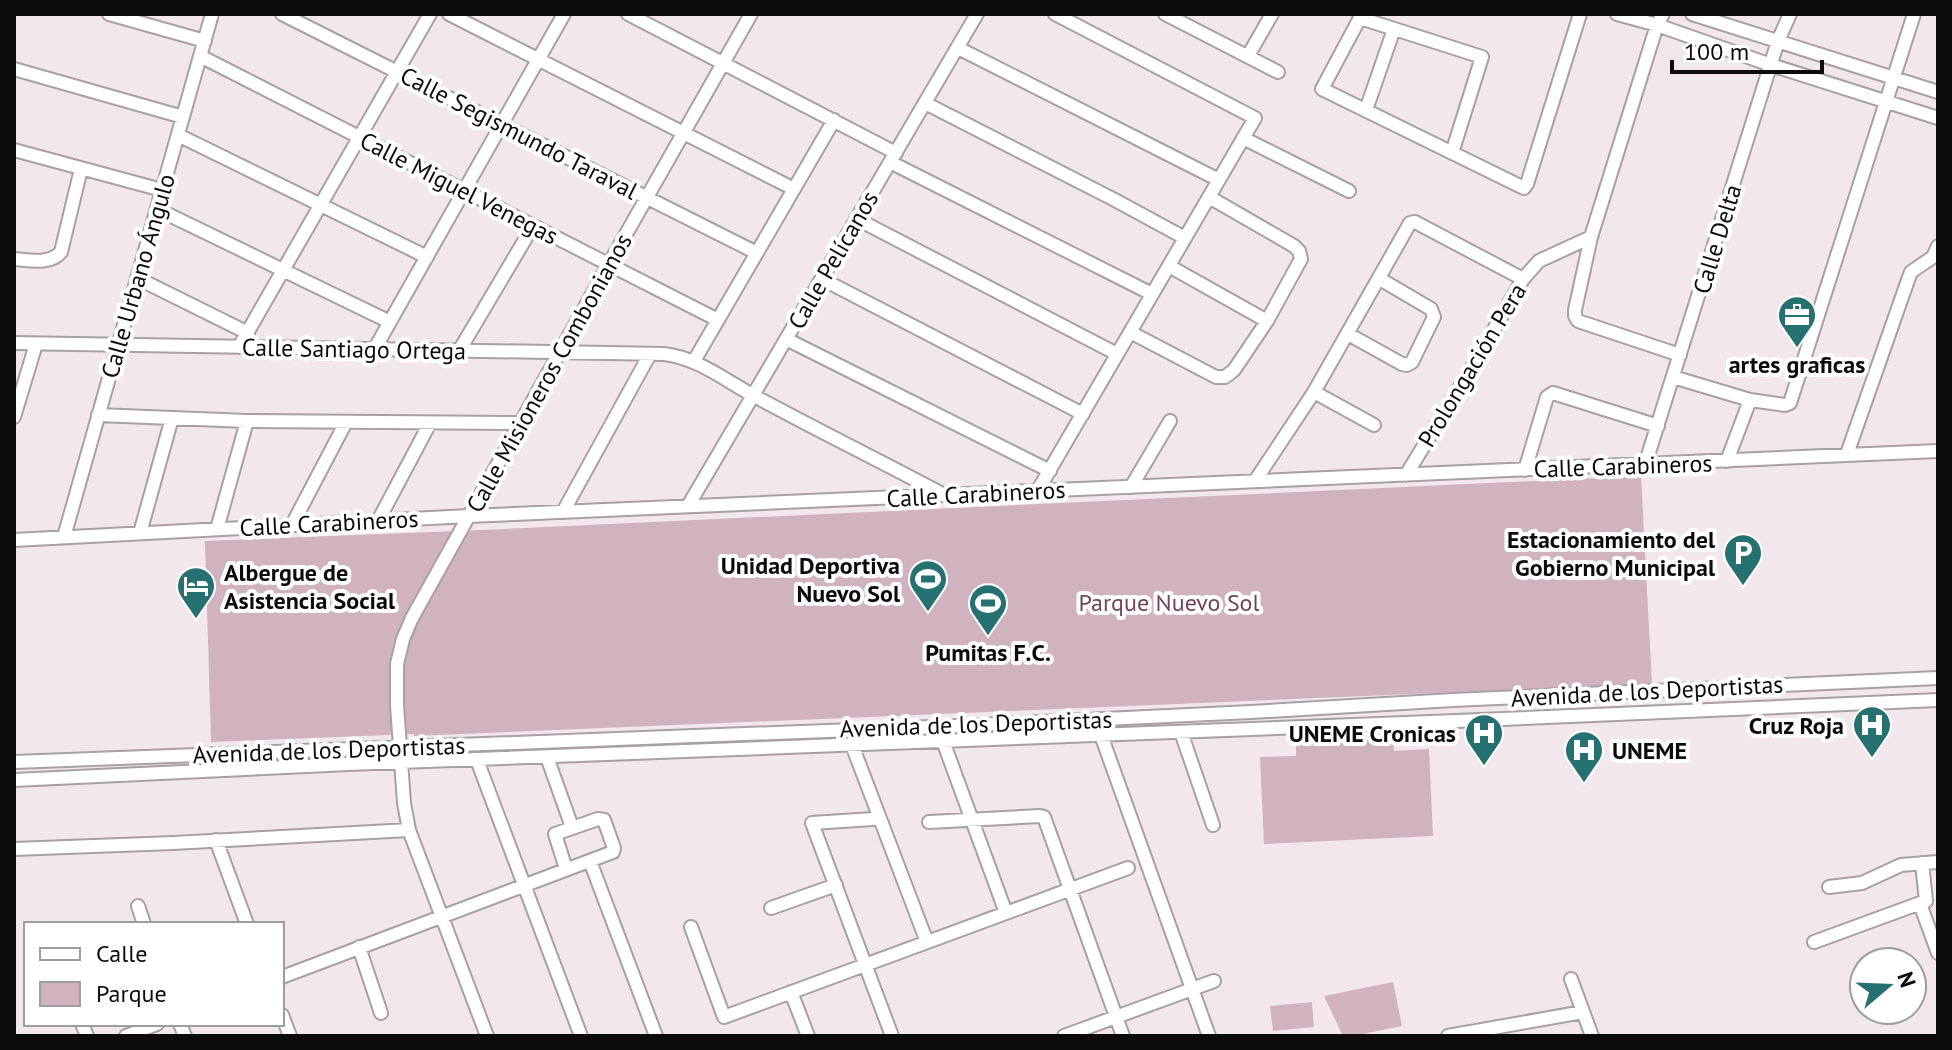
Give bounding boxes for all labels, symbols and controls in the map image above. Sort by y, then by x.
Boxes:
scale bar [1672,24,1822,74]
text: 100 m [1684,36,1749,67]
street label: Calle Segismundo Taraval [395,60,643,206]
street label: Calle Miguel Venegas [355,125,563,251]
street label: Calle Urbano Ángulo [94,170,182,382]
street label: Calle Delta [1686,181,1748,297]
street label: Calle Pelícanos [781,185,885,335]
street label: Calle Misioneros Combonianos [459,228,639,518]
street label: Prolongación Pera [1411,277,1533,453]
office icon: artes graficas [1776,294,1818,349]
street label: Calle Santiago Ortega [242,332,466,366]
place label: artes graficas [1729,349,1865,380]
street label: Calle Carabineros [1533,447,1713,485]
street label: Calle Carabineros [886,474,1066,514]
street label: Calle Carabineros [239,503,419,543]
place label: Estacionamiento del Gobierno Municipal [1507,524,1716,583]
parking icon: Estacionamiento del Gobierno Municipal [1722,532,1764,587]
place label: Unidad Deportiva Nuevo Sol [721,550,901,609]
place label: Albergue de Asistencia Social [224,557,396,616]
sports icon: Unidad Deportiva Nuevo Sol [907,558,949,613]
hotel icon: Albergue de Asistencia Social [175,565,217,620]
sports icon: Pumitas F.C. [967,582,1009,637]
park label: Parque Nuevo Sol [1078,587,1260,618]
place label: Pumitas F.C. [925,637,1051,668]
street label: Avenida de los Deportistas [1510,668,1784,714]
street label: Avenida de los Deportistas [839,704,1113,744]
hospital icon: Cruz Roja [1851,704,1893,759]
place label: Cruz Roja [1749,710,1844,741]
hospital icon: UNEME Cronicas [1463,712,1505,767]
place label: UNEME Cronicas [1289,718,1456,749]
hospital icon: UNEME [1563,729,1605,784]
street label: Avenida de los Deportistas [192,730,466,770]
place label: UNEME [1612,735,1687,766]
legend [24,922,284,1026]
text: Calle [96,938,147,969]
north arrow [1848,946,1928,1026]
text: N [1891,968,1923,991]
text: Parque [96,978,167,1009]

